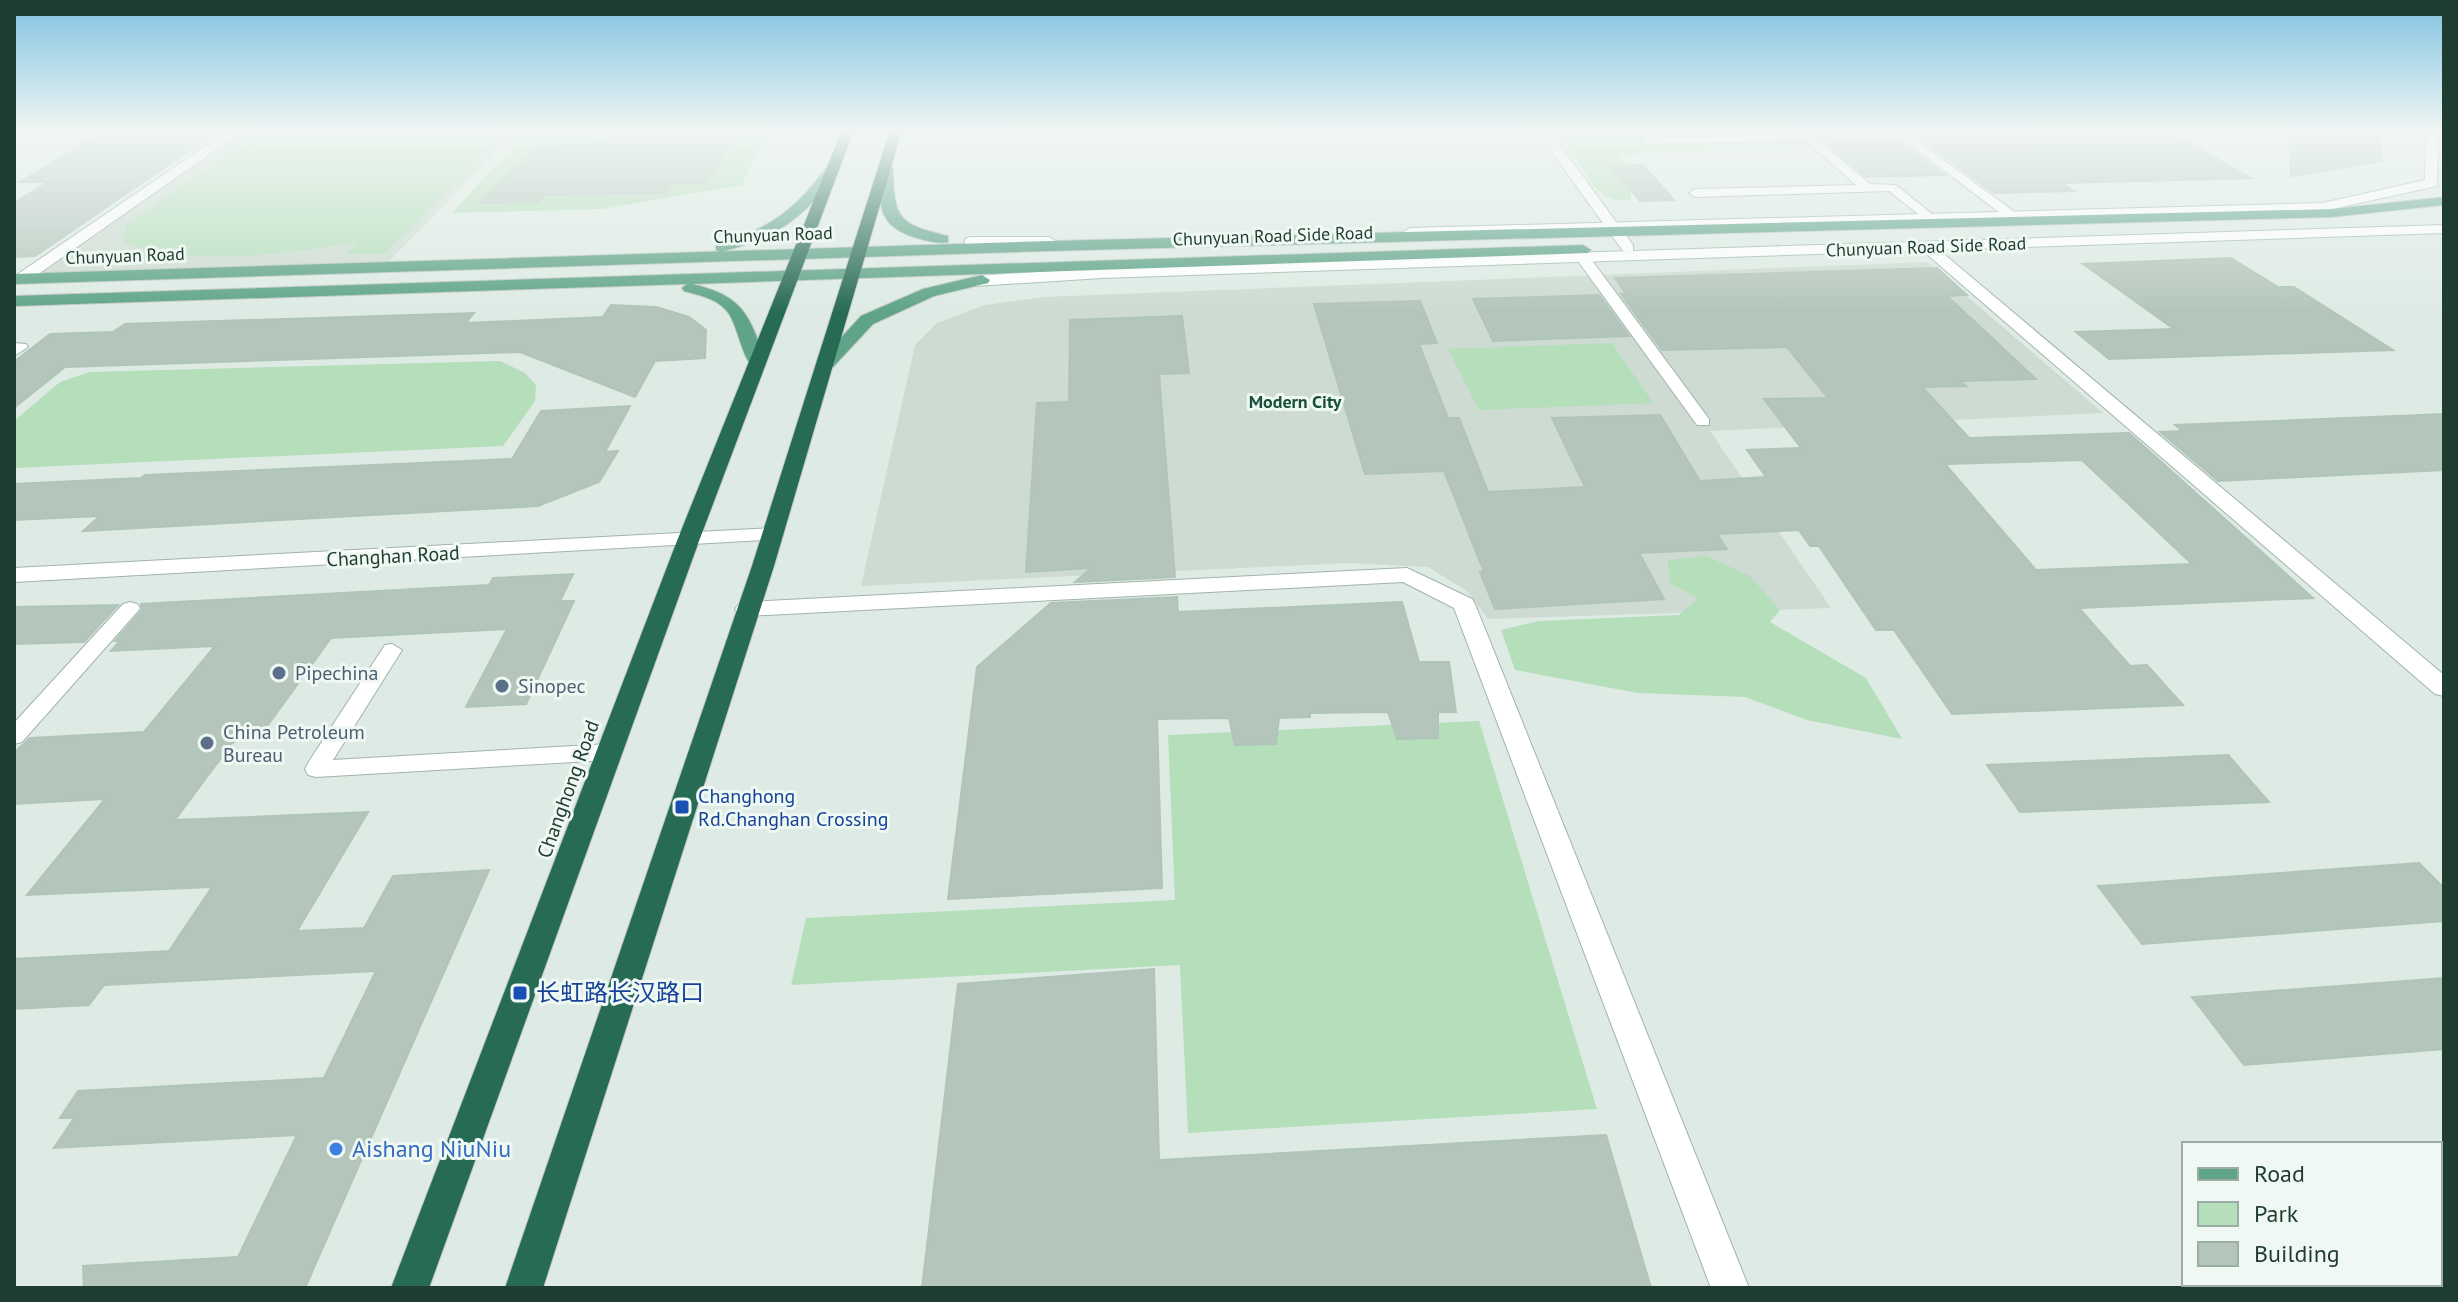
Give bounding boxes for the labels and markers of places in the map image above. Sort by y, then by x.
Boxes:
place label: Pipechina [295,660,378,686]
marker: Pipechina [270,664,288,682]
place label: Sinopec [518,673,585,699]
marker: Sinopec [493,677,511,695]
place label: China Petroleum Bureau [223,719,365,768]
marker: China Petroleum Bureau [198,734,216,752]
place label: Changhong Rd.Changhan Crossing [698,783,889,832]
marker: Changhong Rd.Changhan Crossing [673,798,691,816]
place label: 长虹路长汉路口 [536,977,704,1008]
marker: 长虹路长汉路口 [511,984,529,1002]
place label: Aishang NiuNiu [352,1133,511,1164]
marker: Aishang NiuNiu [327,1140,345,1158]

